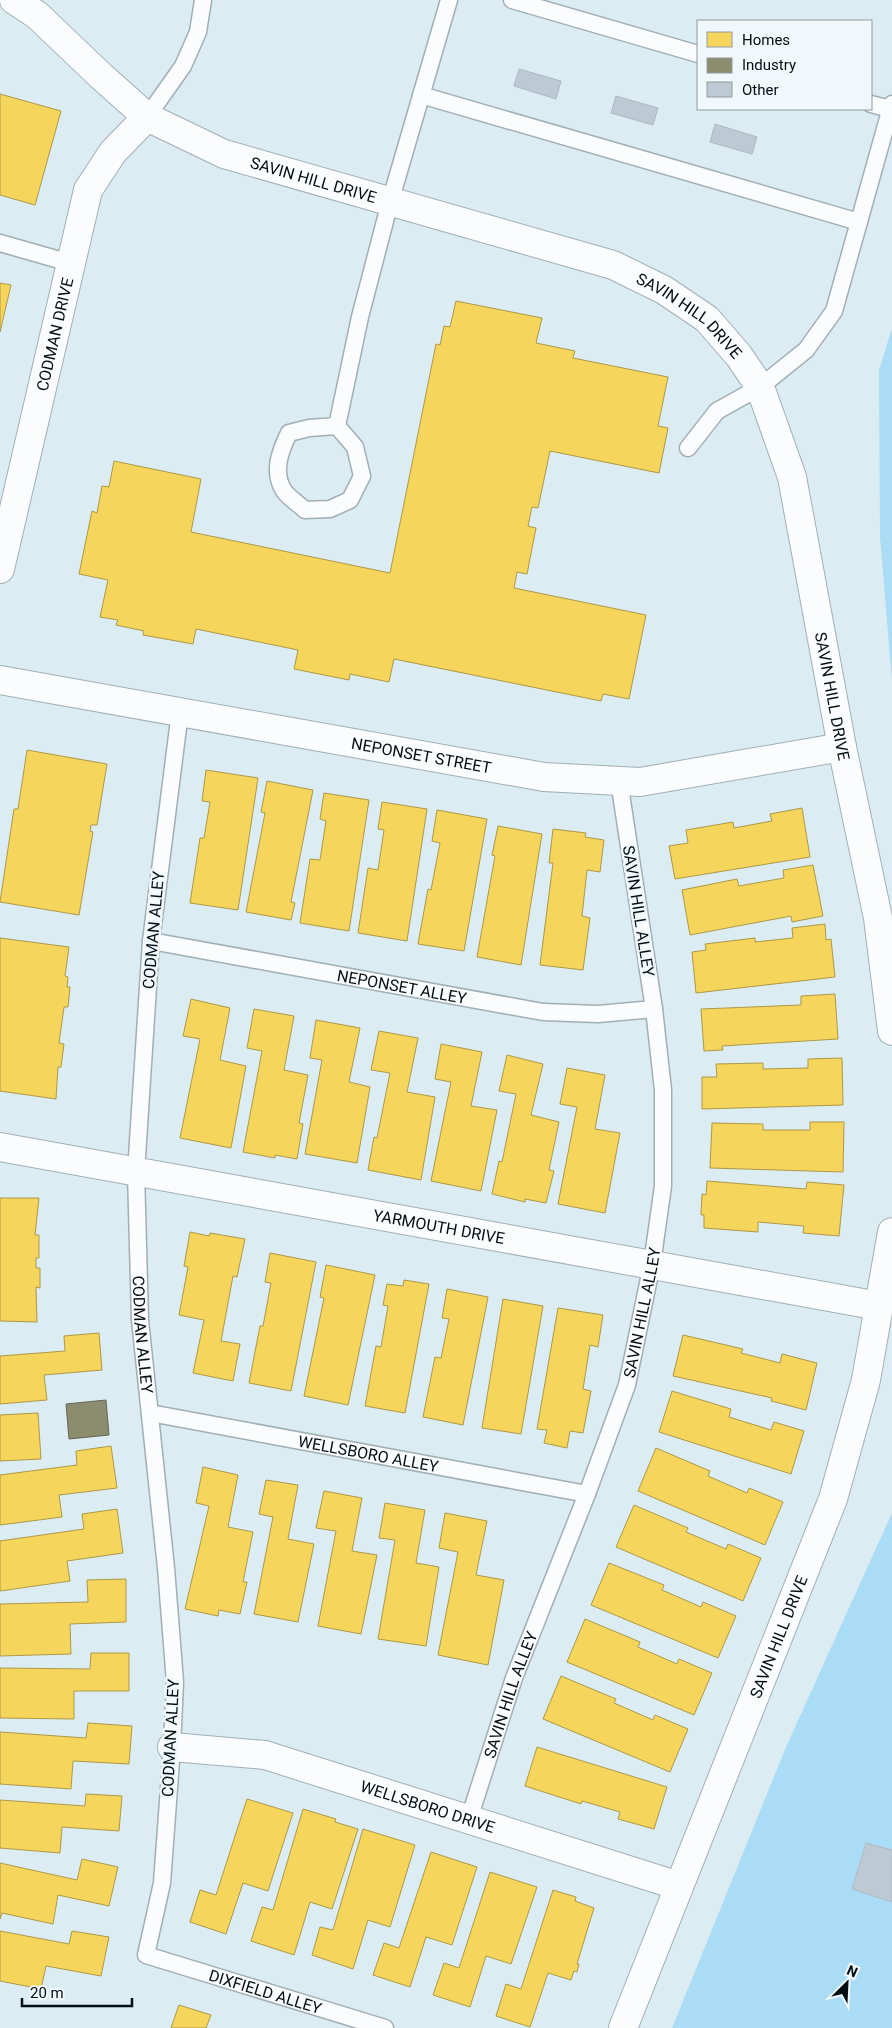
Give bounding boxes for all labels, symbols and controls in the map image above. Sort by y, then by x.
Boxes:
legend [697,20,872,110]
text: Homes [742,31,790,49]
text: Industry [742,56,796,74]
text: Other [742,81,779,99]
street label: SAVIN HILL DRIVE [248,153,379,207]
street label: SAVIN HILL DRIVE [633,269,746,363]
street label: CODMAN DRIVE [33,276,77,393]
street label: SAVIN HILL DRIVE [811,631,854,762]
street label: NEPONSET STREET [350,734,493,778]
street label: SAVIN HILL ALLEY [619,844,658,978]
street label: CODMAN ALLEY [139,870,168,990]
street label: NEPONSET ALLEY [335,966,469,1008]
street label: YARMOUTH DRIVE [371,1206,506,1248]
street label: SAVIN HILL ALLEY [620,1246,664,1380]
street label: CODMAN ALLEY [129,1275,157,1395]
street label: WELLSBORO ALLEY [297,1432,440,1476]
street label: SAVIN HILL DRIVE [746,1573,812,1701]
street label: SAVIN HILL ALLEY [480,1629,542,1760]
street label: CODMAN ALLEY [158,1678,183,1798]
street label: WELLSBORO DRIVE [358,1777,497,1837]
north arrow [822,1958,872,2008]
text: N [845,1962,860,1980]
street label: DIXFIELD ALLEY [207,1966,324,2018]
scale bar [22,1976,132,2008]
text: 20 m [30,1984,64,2002]

